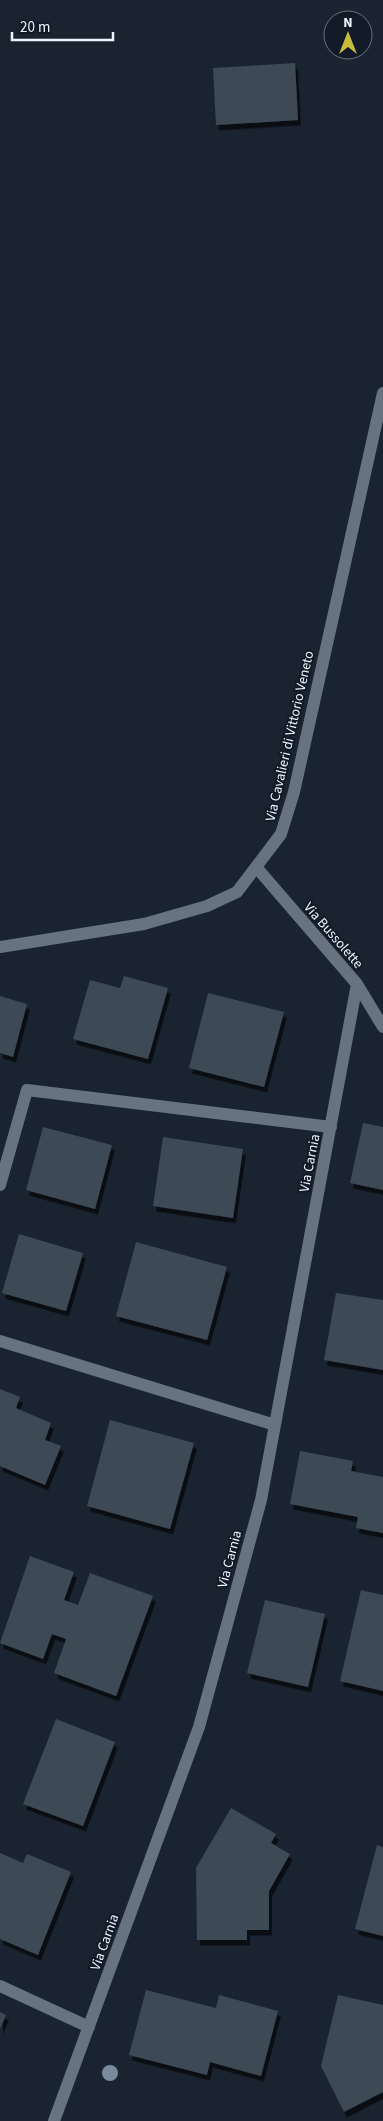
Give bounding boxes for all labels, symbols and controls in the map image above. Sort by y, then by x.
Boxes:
scale bar [12,10,114,42]
north arrow [323,10,373,60]
text: N [343,13,353,33]
text: 20 m [20,17,50,38]
street label: Via Cavalieri di Vittorio Veneto [261,649,319,823]
street label: Via Bussolette [299,898,368,973]
street label: Via Carnia [295,1133,325,1194]
street label: Via Carnia [213,1528,247,1590]
street label: Via Carnia [86,1911,124,1973]

